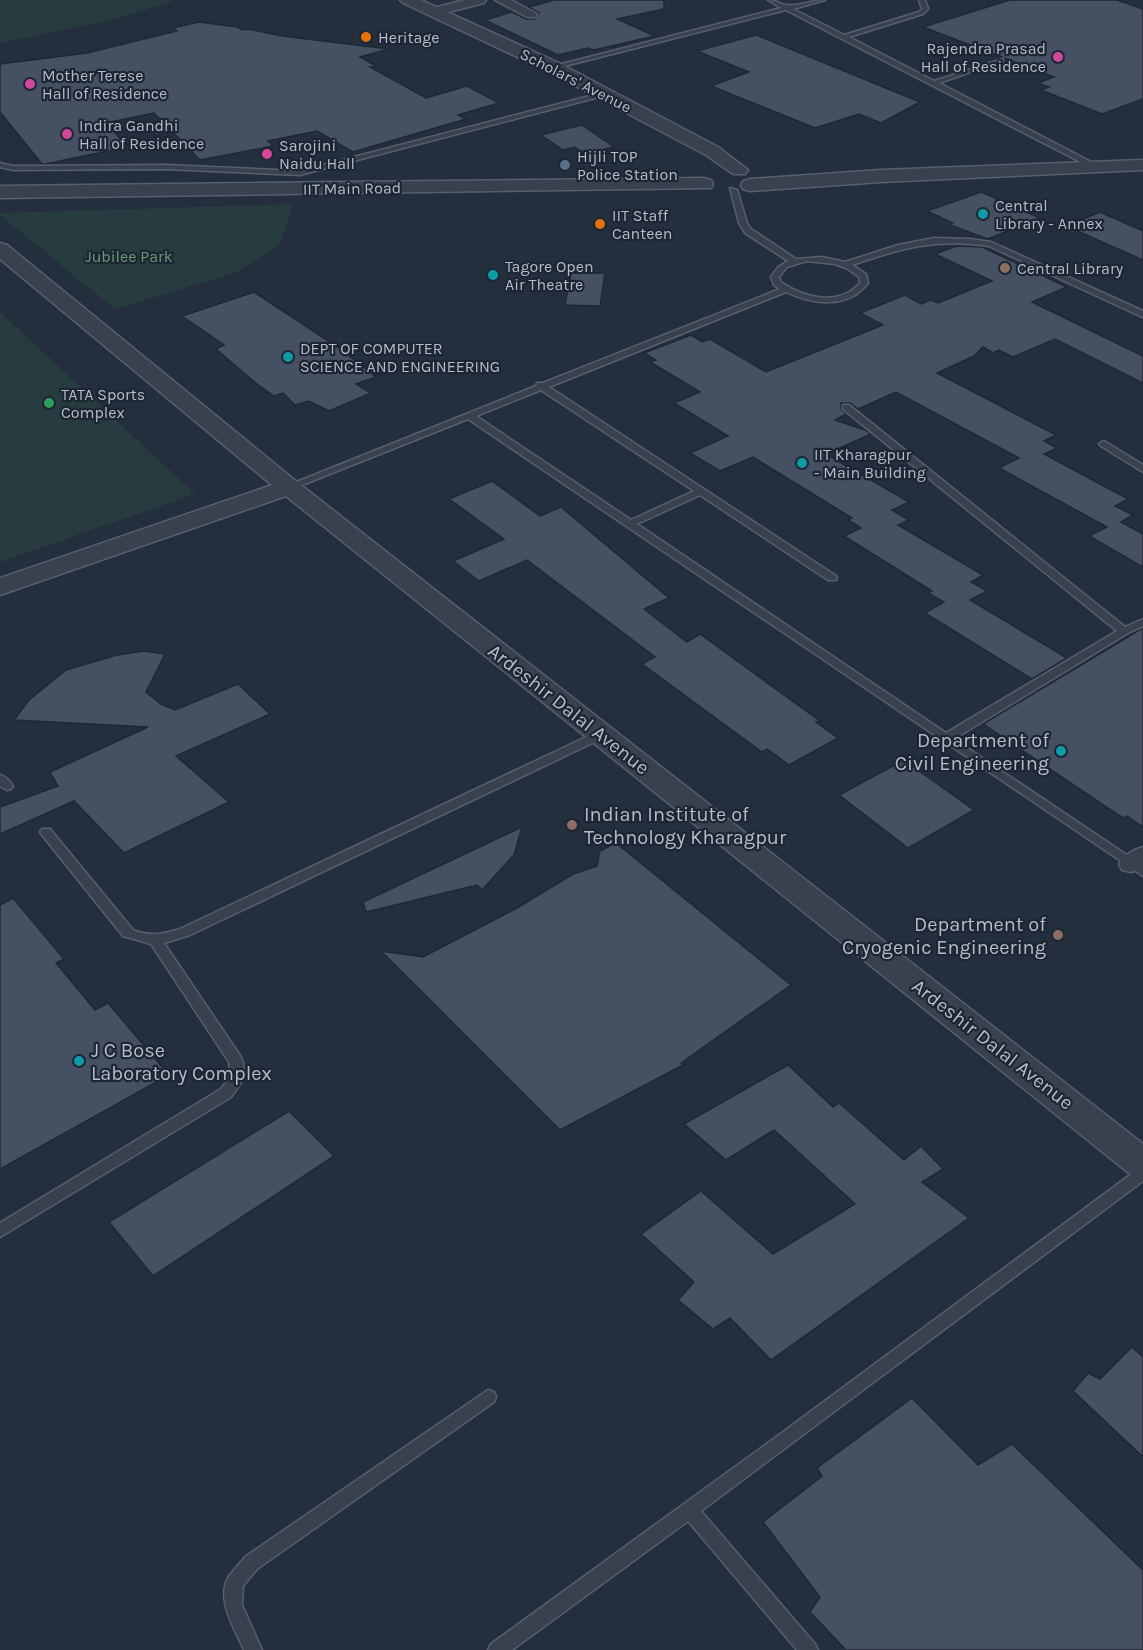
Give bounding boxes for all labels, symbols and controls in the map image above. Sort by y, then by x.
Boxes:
place label: Heritage [378,28,440,47]
marker: Heritage [359,30,373,44]
place label: Rajendra Prasad Hall of Residence [921,39,1046,76]
street label: Scholars' Avenue [517,44,635,117]
marker: Rajendra Prasad Hall of Residence [1051,50,1065,64]
place label: Mother Terese Hall of Residence [42,66,167,103]
marker: Mother Terese Hall of Residence [23,77,37,91]
place label: Indira Gandhi Hall of Residence [79,116,204,153]
marker: Indira Gandhi Hall of Residence [60,127,74,141]
place label: Sarojini Naidu Hall [279,136,355,173]
marker: Sarojini Naidu Hall [260,147,274,161]
place label: Hijli TOP Police Station [577,147,678,184]
marker: Hijli TOP Police Station [558,158,572,172]
street label: IIT Main Road [303,178,401,199]
place label: Central Library - Annex [995,196,1103,233]
place label: IIT Staff Canteen [612,206,672,243]
marker: Central Library - Annex [976,207,990,221]
marker: IIT Staff Canteen [593,217,607,231]
park label: Jubilee Park [85,247,173,266]
place label: Tagore Open Air Theatre [505,257,594,294]
place label: Central Library [1017,259,1124,278]
marker: Central Library [998,261,1012,275]
marker: Tagore Open Air Theatre [486,268,500,282]
place label: DEPT OF COMPUTER SCIENCE AND ENGINEERING [300,339,500,376]
marker: DEPT OF COMPUTER SCIENCE AND ENGINEERING [281,350,295,364]
place label: TATA Sports Complex [61,385,145,422]
marker: TATA Sports Complex [42,396,56,410]
place label: IIT Kharagpur - Main Building [814,445,926,482]
marker: IIT Kharagpur - Main Building [795,456,809,470]
street label: Ardeshir Dalal Avenue [483,639,654,780]
place label: Department of Civil Engineering [895,729,1049,775]
marker: Department of Civil Engineering [1054,744,1068,758]
place label: Indian Institute of Technology Kharagpur [584,803,787,849]
marker: Indian Institute of Technology Kharagpur [565,818,579,832]
place label: Department of Cryogenic Engineering [842,913,1046,959]
marker: Department of Cryogenic Engineering [1051,928,1065,942]
street label: Ardeshir Dalal Avenue [907,974,1078,1115]
place label: J C Bose Laboratory Complex [91,1039,272,1085]
marker: J C Bose Laboratory Complex [72,1054,86,1068]

